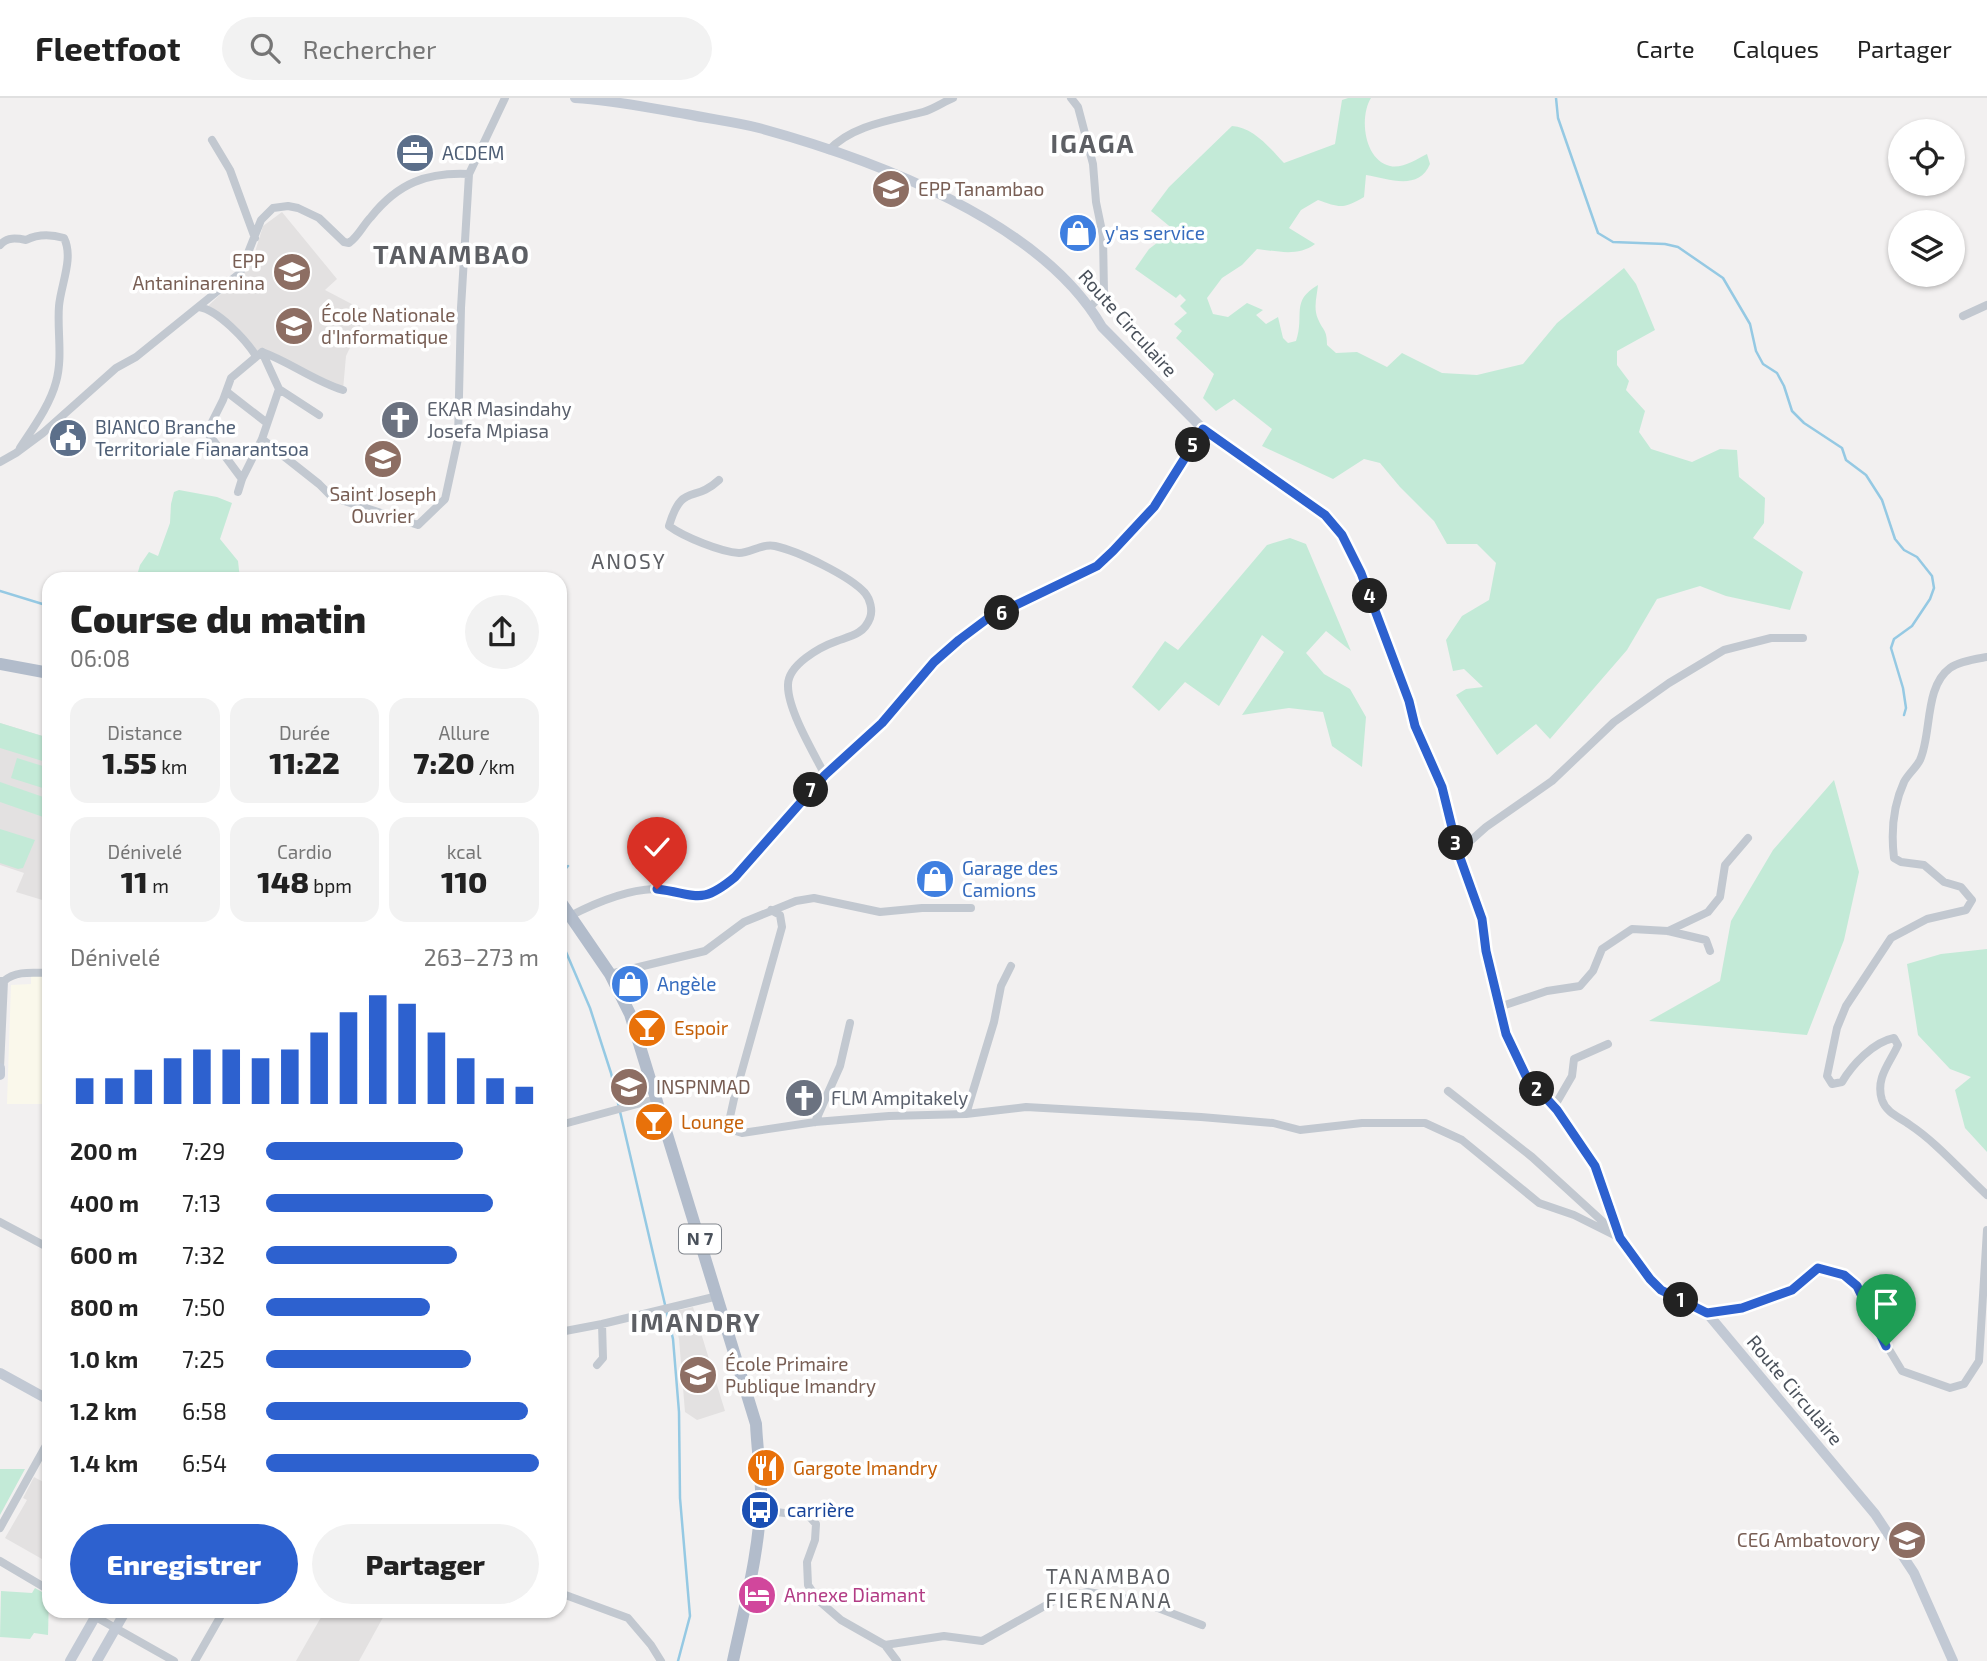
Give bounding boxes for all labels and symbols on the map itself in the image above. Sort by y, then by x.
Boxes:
district label: IGAGA [1050,127,1136,158]
office icon: ACDEM [394,132,436,174]
place label: ACDEM [442,141,505,164]
school or university icon: EPP Tanambao [870,168,912,210]
place label: EPP Tanambao [918,177,1044,200]
shop icon: y'as service [1057,212,1099,254]
place label: y'as service [1105,221,1205,244]
district label: TANAMBAO [373,238,531,269]
place label: EPP Antaninarenina [132,249,265,294]
school or university icon: EPP Antaninarenina [271,251,313,293]
street label: Route Circulaire [1074,264,1183,381]
place label: École Nationale d'Informatique [321,303,456,348]
school or university icon: École Nationale d'Informatique [273,305,315,347]
place label: EKAR Masindahy Josefa Mpiasa [427,397,572,442]
church icon: EKAR Masindahy Josefa Mpiasa [379,399,421,441]
place label: BIANCO Branche Territoriale Fianarantsoa [95,415,309,460]
public building icon: BIANCO Branche Territoriale Fianarantsoa [47,417,89,459]
pin: 5 [1176,428,1210,462]
school or university icon: Saint Joseph Ouvrier [362,438,404,480]
place label: Saint Joseph Ouvrier [329,482,437,527]
district label: ANOSY [591,548,667,573]
pin: 4 [1352,578,1388,614]
pin: 6 [984,596,1020,630]
pin: 7 [794,772,828,808]
pin [627,817,687,889]
pin: 3 [1438,826,1474,860]
place label: Garage des Camions [962,856,1058,901]
shop icon: Garage des Camions [914,858,956,900]
shop icon: Angèle [609,963,651,1005]
place label: Angèle [657,972,716,995]
bar icon: Espoir [626,1007,668,1049]
place label: Espoir [674,1016,729,1039]
school or university icon: INSPNMAD [608,1066,650,1108]
pin: 2 [1520,1072,1554,1107]
place label: INSPNMAD [656,1075,751,1098]
church icon: FLM Ampitakely [783,1077,825,1119]
place label: FLM Ampitakely [831,1086,968,1109]
bar icon: Lounge [633,1101,675,1143]
place label: Lounge [681,1110,744,1133]
road number: N 7 [679,1224,721,1254]
pin [1856,1274,1916,1346]
pin: 1 [1664,1282,1698,1318]
district label: IMANDRY [630,1306,762,1337]
street label: Route Circulaire [1743,1330,1848,1449]
place label: École Primaire Publique Imandry [725,1352,876,1397]
school or university icon: École Primaire Publique Imandry [677,1354,719,1396]
restaurant icon: Gargote Imandry [745,1447,787,1489]
place label: Gargote Imandry [793,1456,938,1479]
bus stop icon: carrière [739,1489,781,1531]
place label: carrière [787,1498,854,1521]
school or university icon: CEG Ambatovory [1886,1519,1928,1561]
place label: CEG Ambatovory [1737,1528,1880,1551]
district label: TANAMBAO FIERENANA [1045,1563,1173,1612]
hotel icon: Annexe Diamant [736,1574,778,1616]
place label: Annexe Diamant [784,1583,925,1606]

